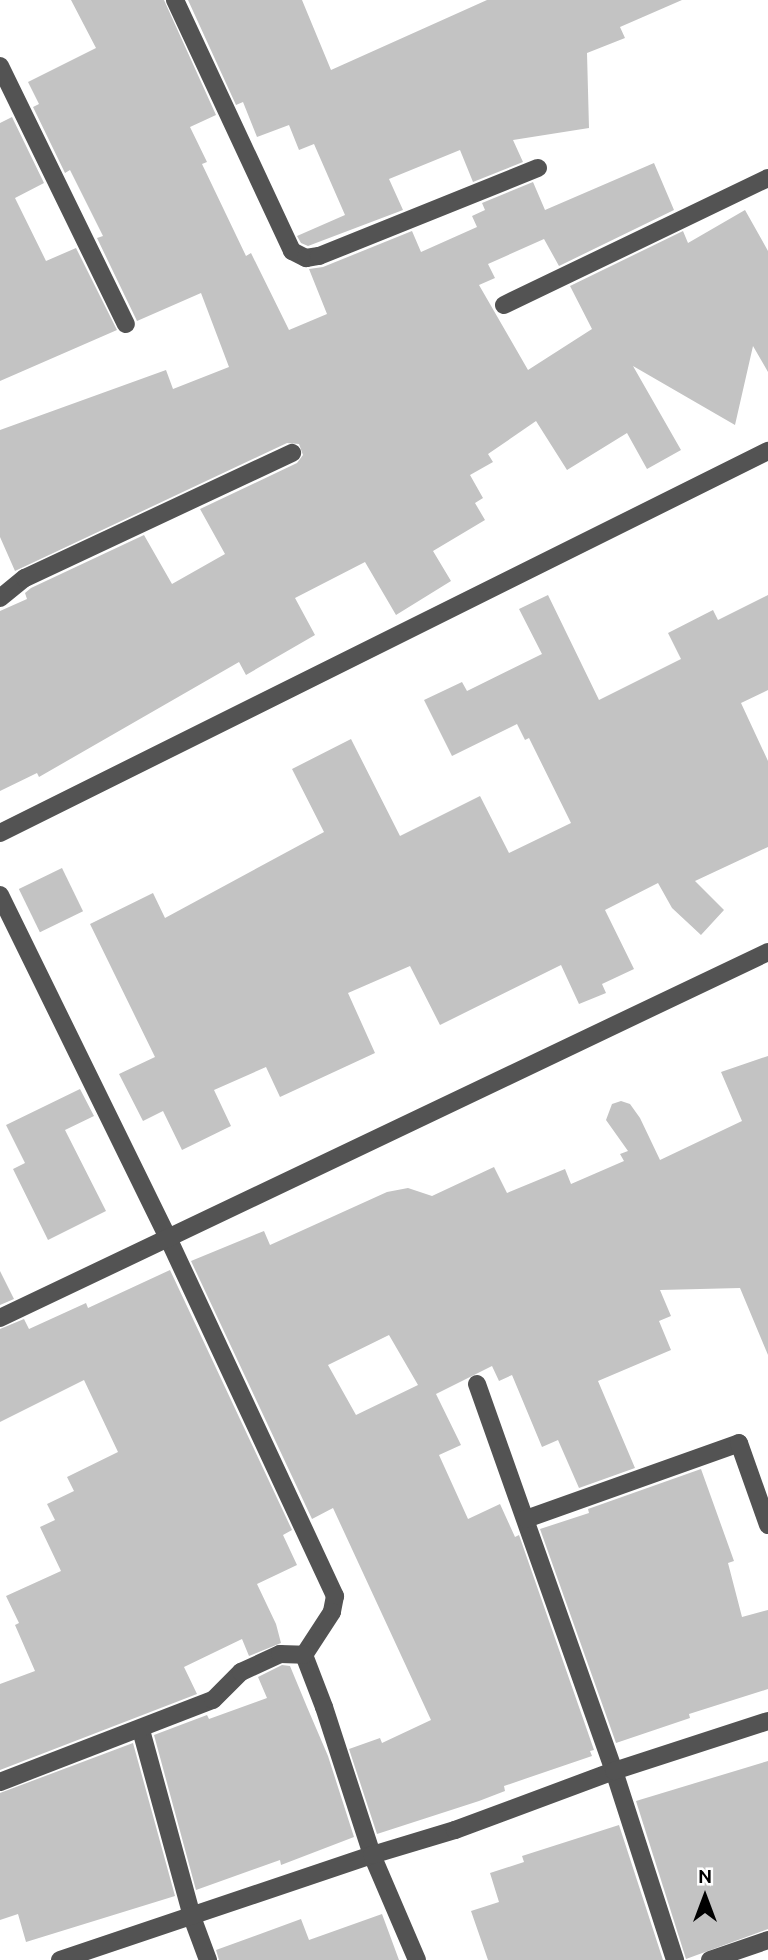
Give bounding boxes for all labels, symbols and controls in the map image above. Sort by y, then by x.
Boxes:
north arrow [670,1862,740,1932]
text: N [698,1865,712,1887]

